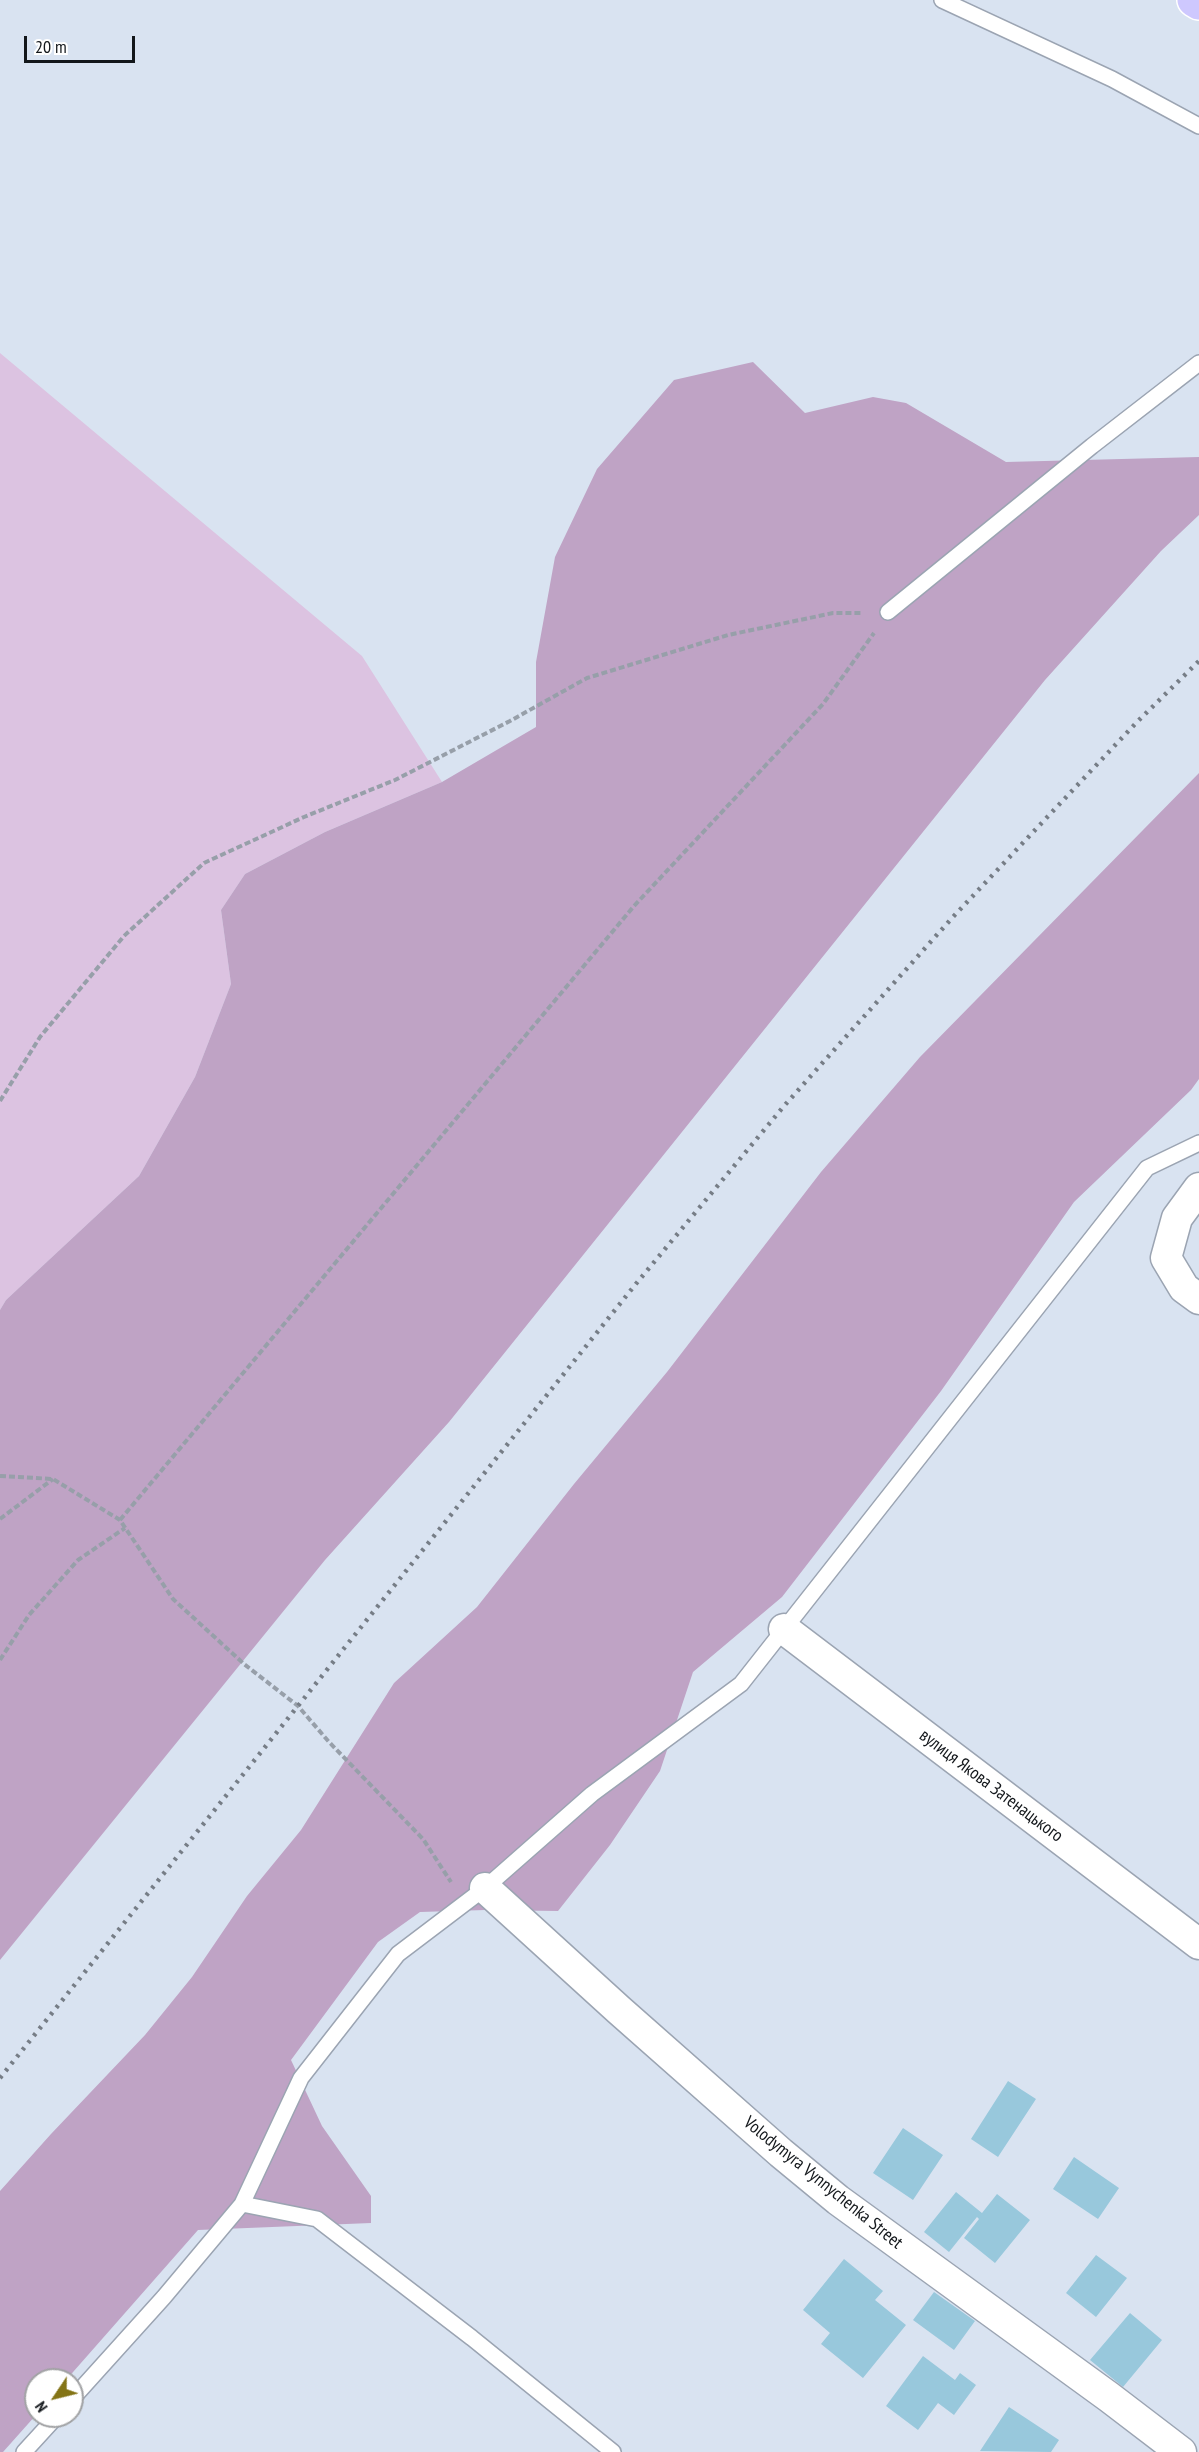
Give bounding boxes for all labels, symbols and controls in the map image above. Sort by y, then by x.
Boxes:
scale bar [27,24,138,62]
text: 20 m [35,35,67,58]
street label: вулиця Якова Затенацького [915,1725,1067,1847]
street label: Volodymyra Vynnychenka Street [739,2112,907,2254]
north arrow [24,2368,84,2428]
text: N [30,2398,52,2416]

